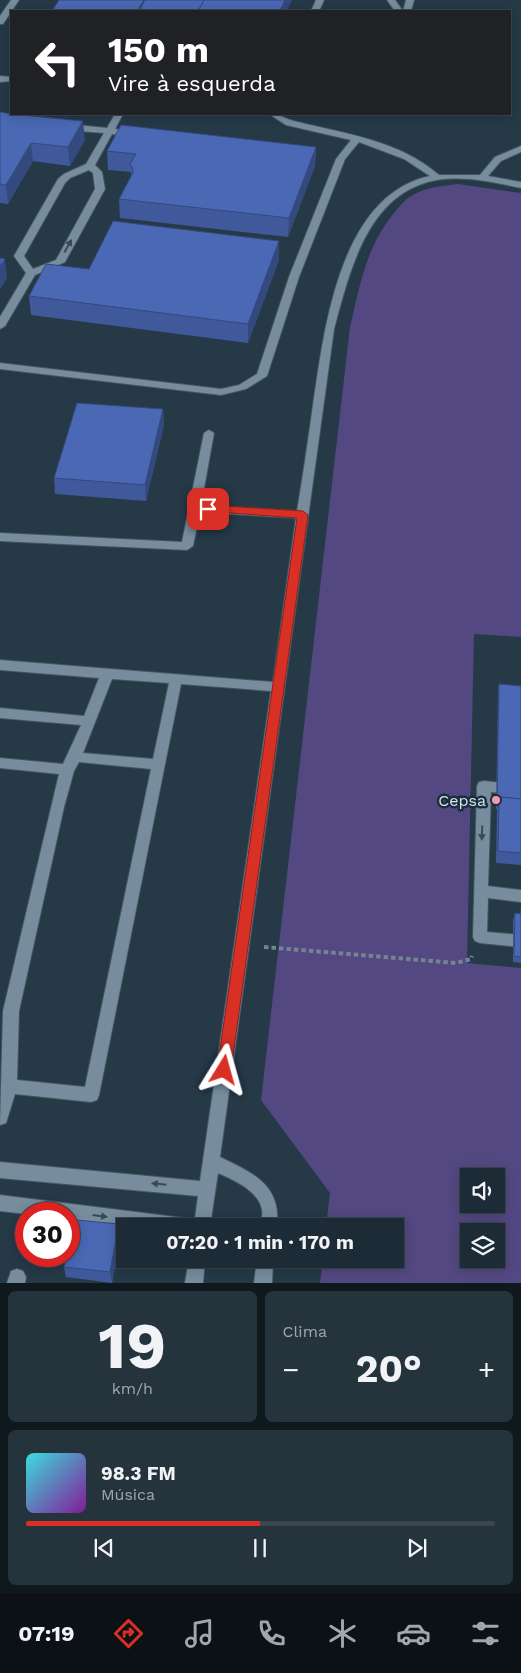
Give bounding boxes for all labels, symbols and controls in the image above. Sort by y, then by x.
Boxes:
text: 150 m [108,29,209,71]
icon: left [25,30,90,95]
text: Vire à esquerda [108,71,276,96]
one-way arrow [64,239,72,254]
pin [187,488,229,530]
icon: arrive [194,495,222,523]
place label: Cepsa [438,791,486,810]
marker: Cepsa [490,794,502,806]
one-way arrow [478,825,486,841]
position arrow [197,1043,249,1095]
map controls [460,1168,505,1268]
button: sound [460,1168,505,1213]
one-way arrow [151,1180,167,1188]
speed limit sign: 30 [15,1202,80,1267]
one-way arrow [93,1212,109,1220]
button: layers [460,1223,505,1268]
text: 07:20 · 1 min · 170 m [166,1231,354,1254]
text: 19 [98,1308,166,1384]
text: Clima [283,1322,327,1341]
text: 20° [356,1347,422,1391]
text: − [283,1353,299,1386]
text: + [478,1353,495,1386]
text: km/h [112,1379,153,1398]
text: 98.3 FM [101,1462,176,1485]
text: Música [101,1485,155,1504]
icon: previous [90,1534,118,1562]
icon: pause [246,1534,274,1562]
icon: next [403,1534,431,1562]
icon: directions [111,1616,146,1651]
icon: music [182,1616,217,1651]
icon: phone [254,1616,289,1651]
icon: climate [325,1616,360,1651]
icon: car [396,1616,431,1651]
icon: filters [468,1616,503,1651]
text: 07:19 [18,1621,74,1646]

